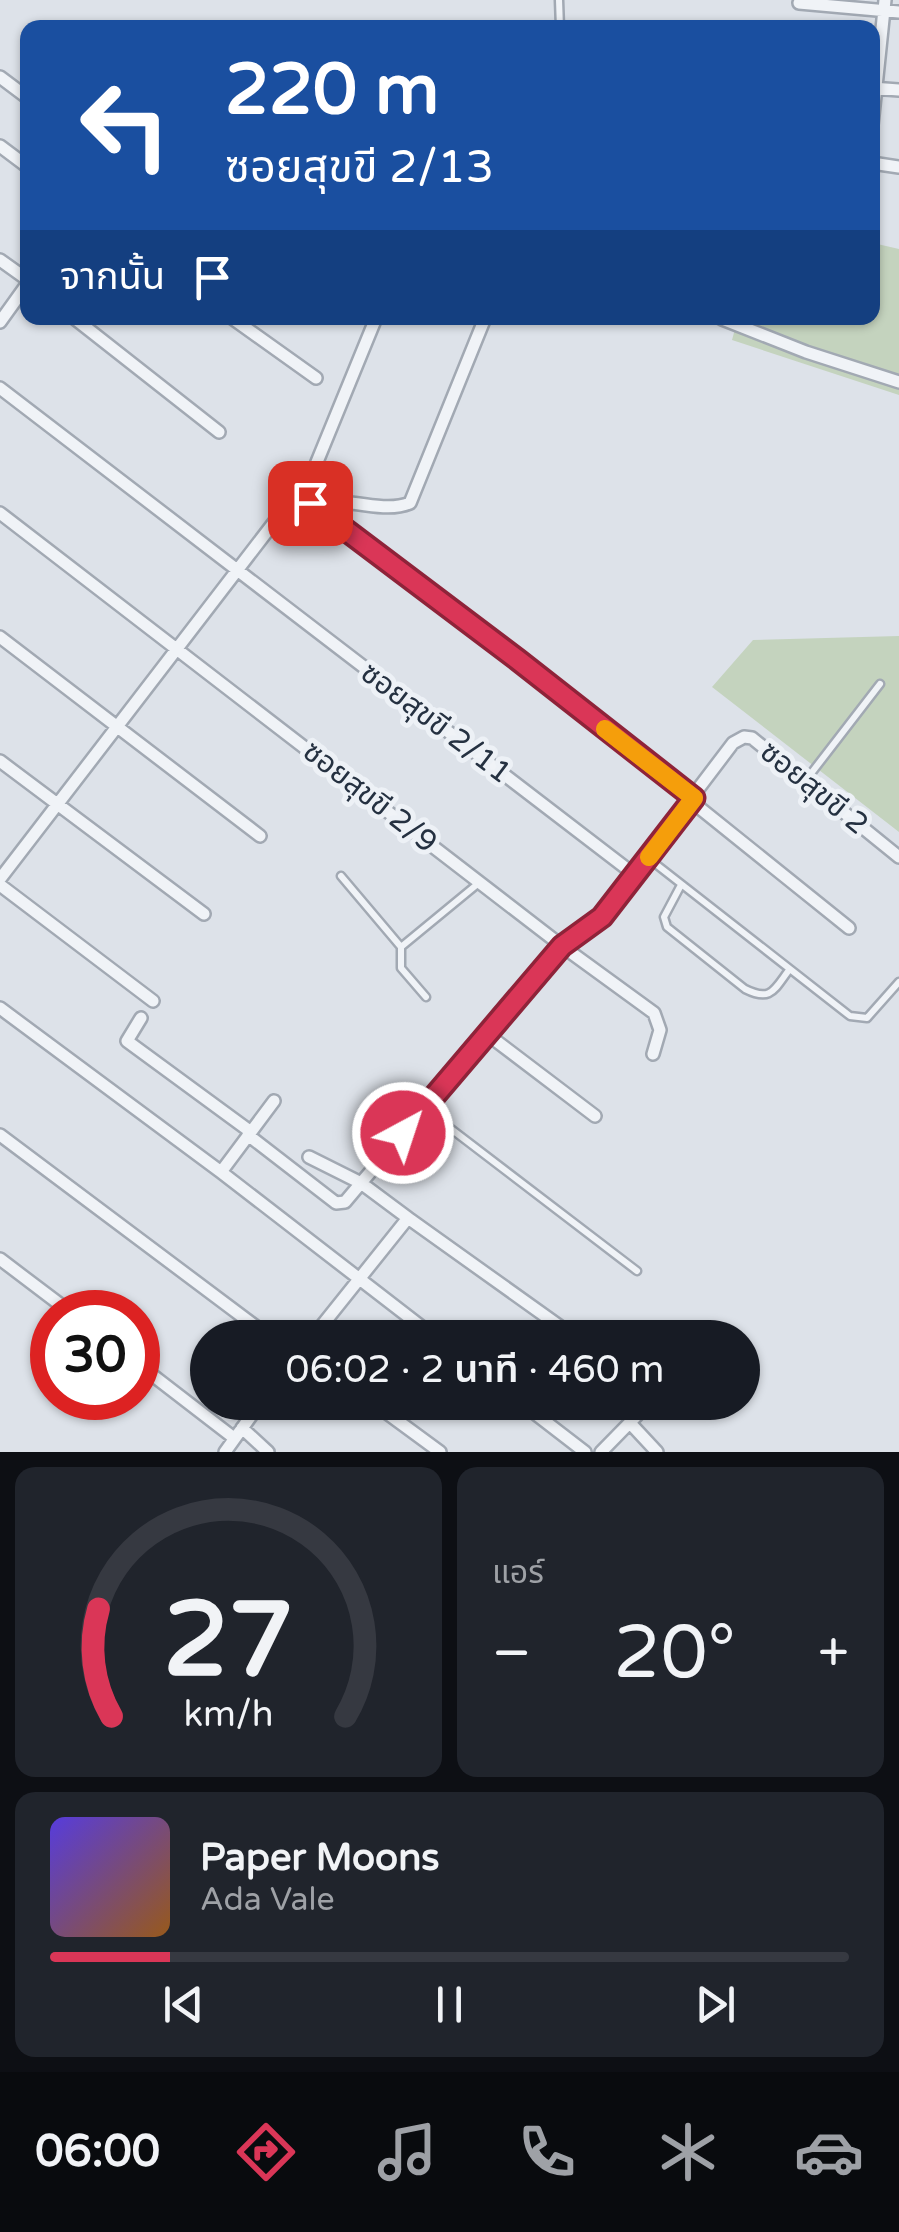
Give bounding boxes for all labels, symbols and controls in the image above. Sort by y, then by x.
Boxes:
text: 220 m [225,49,439,133]
icon: left [60,60,190,190]
text: ซอยสุขขี 2/13 [225,141,494,195]
icon: arrive [185,250,240,305]
text: จากนั้น [60,254,165,300]
pin [268,461,353,546]
icon: arrive [283,476,338,531]
street label: ซอยสุขขี 2/11 [353,654,519,792]
street label: ซอยสุขขี 2/9 [295,733,445,861]
street label: ซอยสุขขี 2 [752,733,876,843]
position arrow [351,1081,455,1185]
speed limit sign: 30 [30,1290,160,1420]
text: 06:02 · 2 นาที · 460 m [286,1347,664,1393]
text: แอร์ [492,1554,544,1592]
text: 27 [163,1579,294,1704]
text: 20° [613,1608,736,1698]
text: − [492,1621,531,1687]
text: + [818,1621,849,1687]
text: km/h [184,1693,273,1736]
text: Paper Moons [200,1835,440,1881]
text: Ada Vale [200,1881,335,1919]
icon: previous [156,1977,211,2032]
icon: pause [422,1977,477,2032]
icon: next [688,1977,743,2032]
icon: directions [231,2117,301,2187]
icon: music [372,2117,442,2187]
icon: phone [512,2117,582,2187]
icon: climate [653,2117,723,2187]
icon: car [794,2117,864,2187]
text: 06:00 [35,2125,160,2179]

